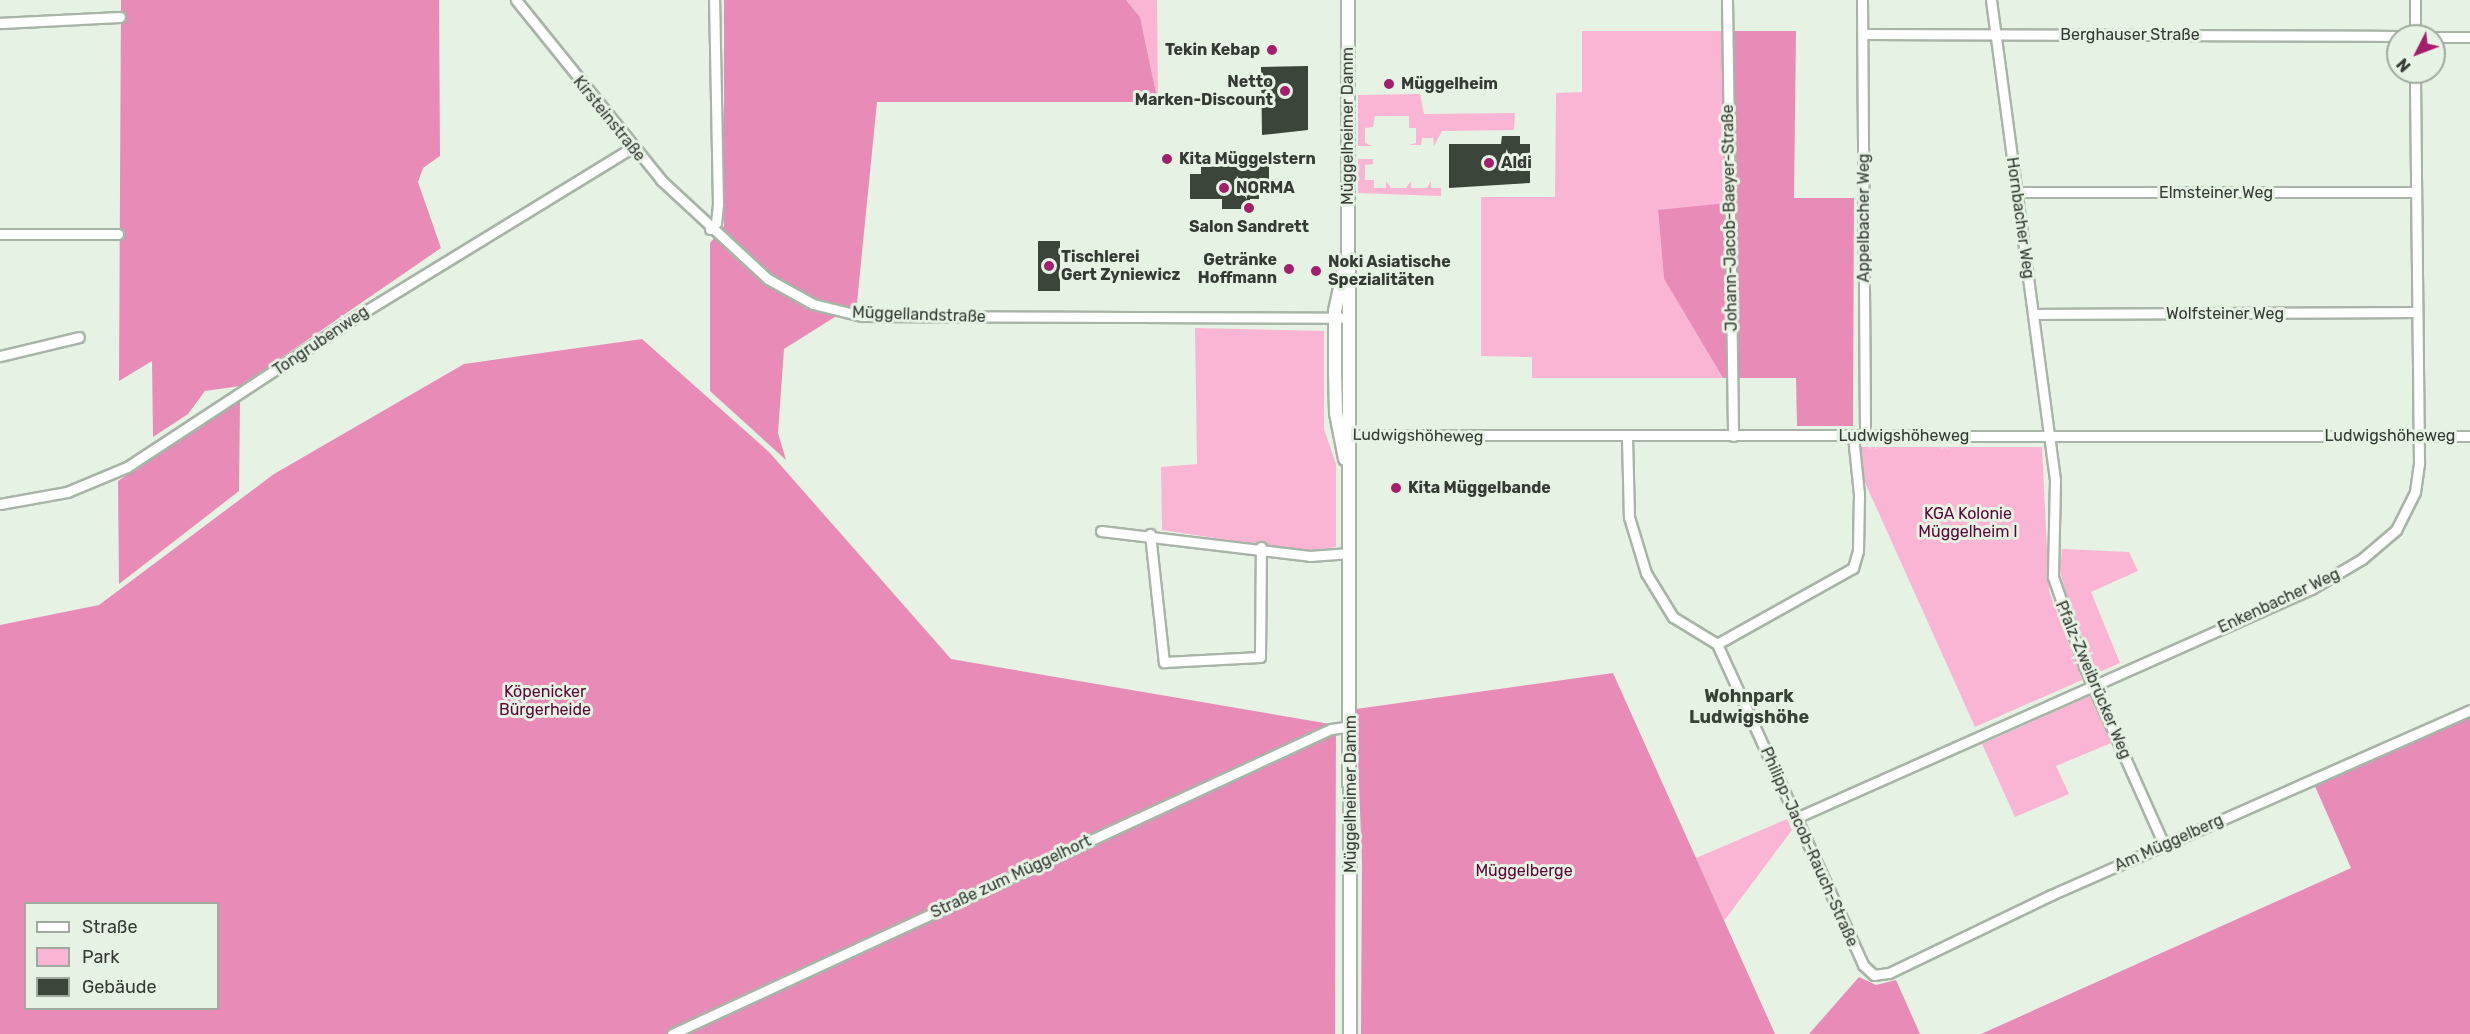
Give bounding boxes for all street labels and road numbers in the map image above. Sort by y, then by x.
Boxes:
street label: Berghauser Straße [2060,25,2200,45]
street label: Müggelheimer Damm [1338,47,1358,205]
street label: Kirsteinstraße [569,73,649,165]
street label: Johann-Jacob-Baeyer-Straße [1718,104,1742,332]
street label: Appelbacher Weg [1854,153,1874,283]
street label: Hornbacher Weg [2002,156,2038,280]
street label: Elmsteiner Weg [2159,183,2273,203]
street label: Tongrubenweg [270,302,372,380]
street label: Müggellandstraße [852,303,986,327]
street label: Wolfsteiner Weg [2166,304,2284,324]
street label: Ludwigshöheweg [1352,425,1484,447]
street label: Ludwigshöheweg [1839,426,1969,446]
street label: Ludwigshöheweg [2325,426,2455,446]
street label: Enkenbacher Weg [2215,564,2343,638]
street label: Pfalz-Zweibrücker Weg [2051,598,2135,762]
street label: Müggelheimer Damm [1341,715,1361,873]
street label: Philipp-Jacob-Rauch-Straße [1756,744,1862,950]
street label: Am Müggelberg [2112,810,2226,876]
street label: Straße zum Müggelhort [928,831,1094,923]

